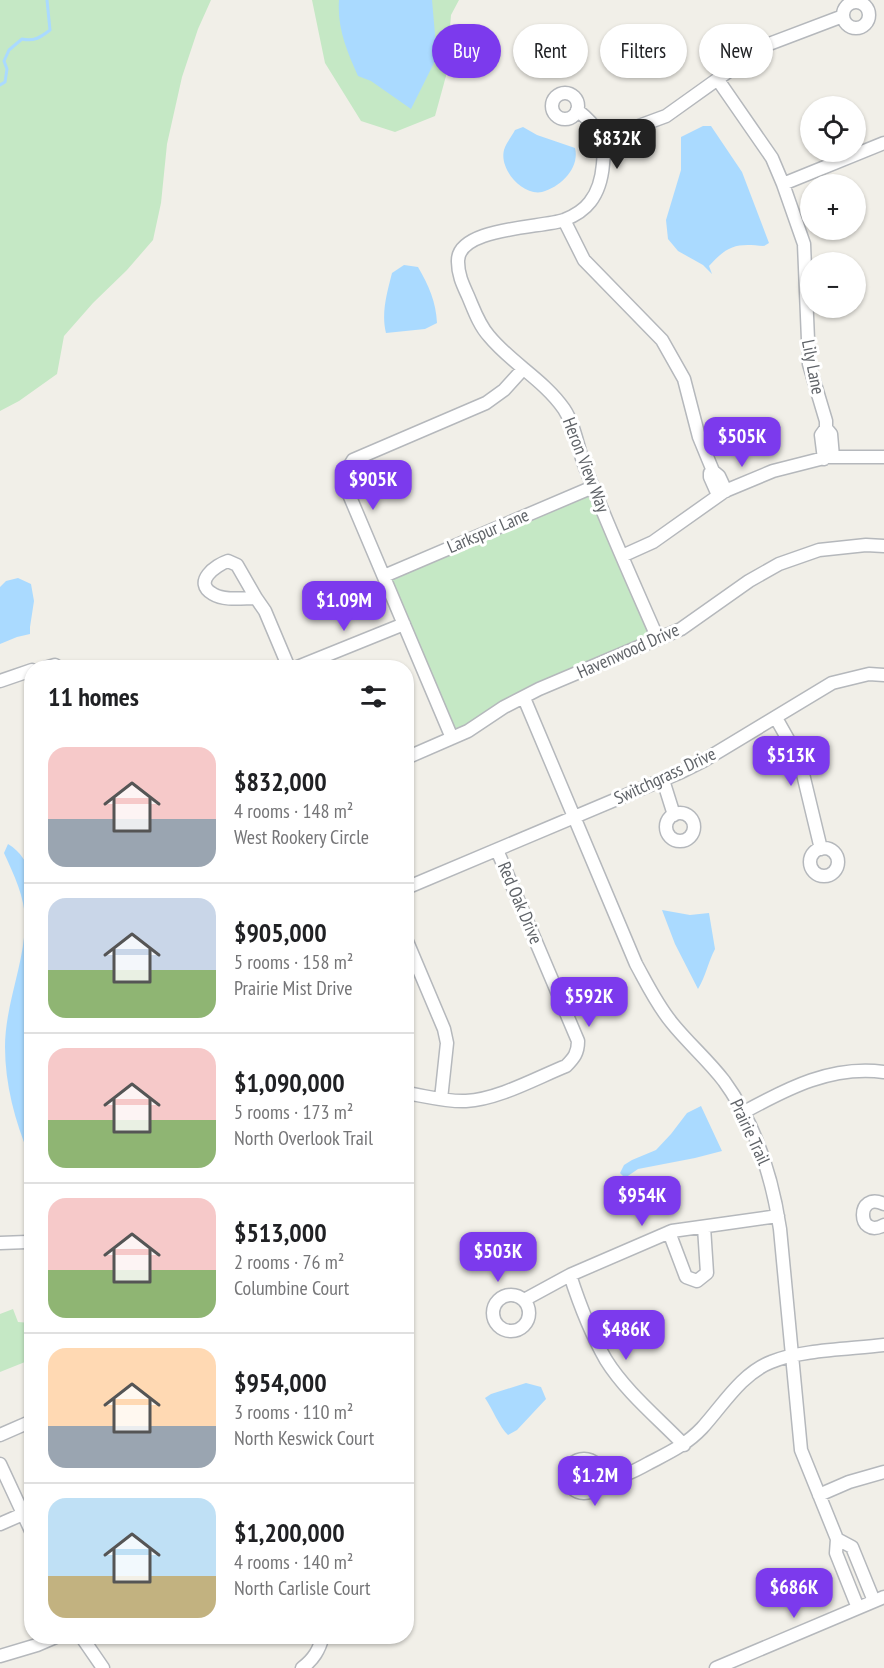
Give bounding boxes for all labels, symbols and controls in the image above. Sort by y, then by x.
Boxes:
chip: Buy [432,24,501,78]
chip: Rent [513,24,588,78]
chip: Filters [600,24,687,78]
chip: New [699,24,773,78]
map controls [800,96,866,318]
button: locate [800,96,866,162]
pin: $832K [575,119,659,170]
text: $832K [593,125,641,151]
button: + [800,174,866,240]
button: − [800,252,866,318]
street label: Lily Lane [797,338,830,396]
street label: Heron View Way [558,414,615,516]
pin: $505K [700,417,784,468]
text: $505K [718,423,766,449]
pin: $905K [331,460,415,511]
text: $905K [349,466,397,492]
street label: Larkspur Lane [443,503,532,558]
pin: $1.09M [295,581,393,632]
text: $1.09M [316,587,372,613]
street label: Havenwood Drive [573,618,682,683]
text: 11 homes [48,680,139,713]
icon: filters [357,680,390,713]
pin: $513K [749,736,833,787]
street label: Switchgrass Drive [610,742,719,809]
text: $513K [767,742,815,768]
text: $832,000 [234,765,327,798]
icon: home [96,771,168,843]
text: 4 rooms · 148 m² [234,798,353,824]
text: West Rookery Circle [234,824,369,850]
street label: Red Oak Drive [493,858,548,947]
text: $905,000 [234,916,327,949]
icon: home [96,922,168,994]
text: 5 rooms · 158 m² [234,949,353,975]
text: Prairie Mist Drive [234,975,353,1001]
pin: $592K [547,977,631,1028]
text: $592K [565,983,613,1009]
text: $1,090,000 [234,1066,345,1099]
icon: home [96,1072,168,1144]
street label: Prairie Trail [725,1095,776,1169]
text: 5 rooms · 173 m² [234,1099,353,1125]
text: North Overlook Trail [234,1125,373,1151]
pin: $954K [600,1176,684,1227]
text: $954K [618,1182,666,1208]
text: $513,000 [234,1216,327,1249]
icon: home [96,1222,168,1294]
pin: $503K [456,1232,540,1283]
text: $503K [474,1238,522,1264]
text: 2 rooms · 76 m² [234,1249,344,1275]
text: Columbine Court [234,1275,349,1301]
pin: $486K [584,1310,668,1361]
text: $486K [602,1316,650,1342]
text: $954,000 [234,1366,327,1399]
icon: home [96,1372,168,1444]
text: 3 rooms · 110 m² [234,1399,353,1425]
text: North Keswick Court [234,1425,374,1451]
pin: $1.2M [553,1456,637,1507]
text: $1.2M [572,1462,618,1488]
text: $1,200,000 [234,1516,345,1549]
icon: home [96,1522,168,1594]
text: 4 rooms · 140 m² [234,1549,353,1575]
pin: $686K [752,1568,836,1619]
text: $686K [770,1574,818,1600]
text: North Carlisle Court [234,1575,371,1601]

